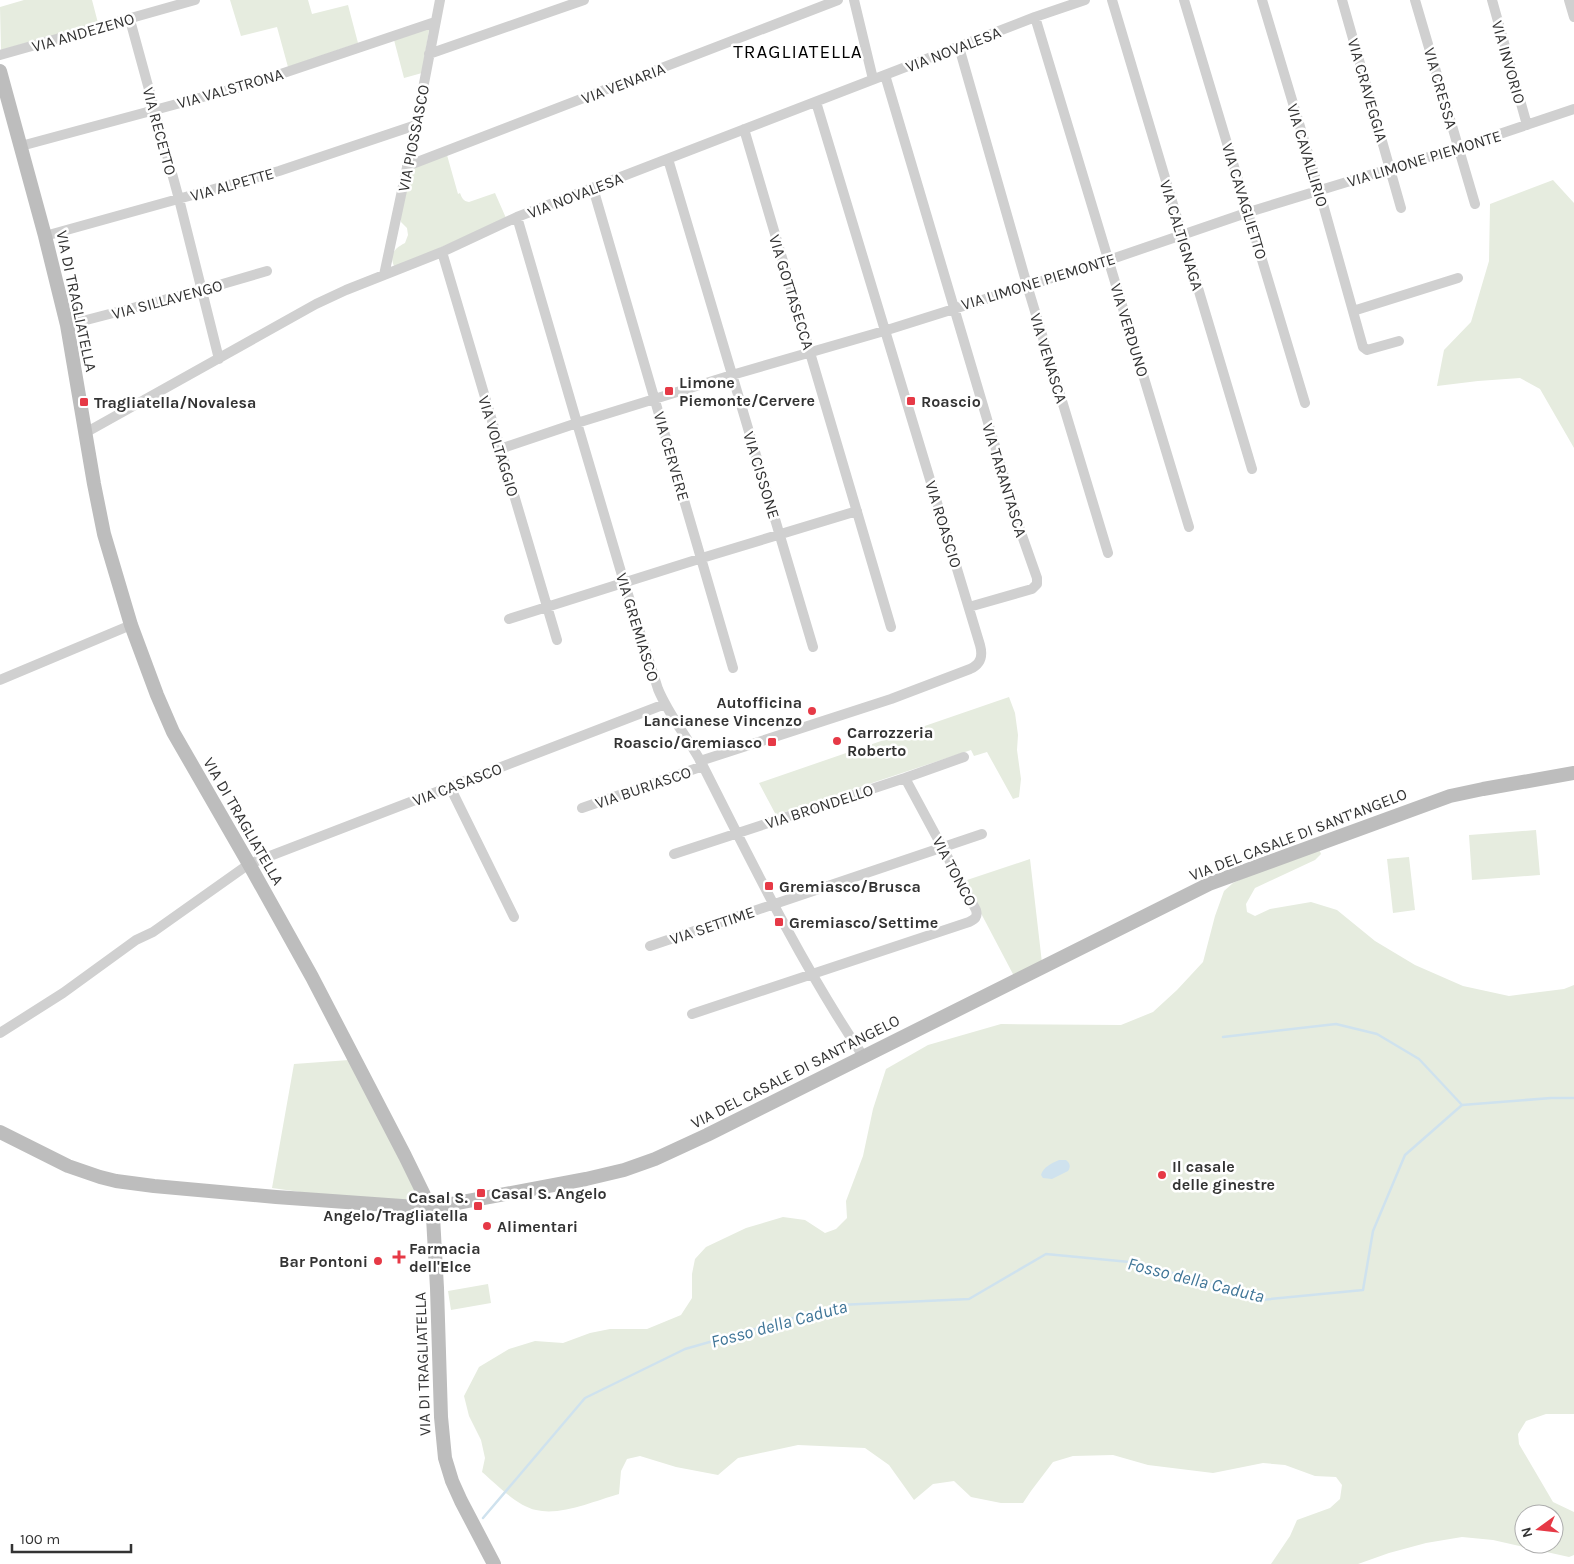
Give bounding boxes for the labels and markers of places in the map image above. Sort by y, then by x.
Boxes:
place label: Limone Piemonte/Cervere [679,373,815,410]
marker: Limone Piemonte/Cervere [663,385,675,397]
place label: Roascio [921,392,981,411]
place label: Tragliatella/Novalesa [94,393,256,412]
marker: Roascio [905,395,917,407]
marker: Tragliatella/Novalesa [78,396,90,408]
place label: Autofficina Lancianese Vincenzo [644,693,802,730]
marker: Autofficina Lancianese Vincenzo [806,705,818,717]
place label: Carrozzeria Roberto [847,723,933,760]
place label: Roascio/Gremiasco [613,733,762,752]
marker: Carrozzeria Roberto [831,735,843,747]
marker: Roascio/Gremiasco [766,736,778,748]
place label: Gremiasco/Brusca [779,877,921,896]
marker: Gremiasco/Brusca [763,880,775,892]
place label: Gremiasco/Settime [789,913,938,932]
marker: Gremiasco/Settime [773,916,785,928]
place label: Il casale delle ginestre [1172,1157,1275,1194]
marker: Il casale delle ginestre [1156,1169,1168,1181]
place label: Casal S. Angelo [491,1184,607,1203]
marker: Casal S. Angelo [475,1187,487,1199]
place label: Casal S. Angelo/Tragliatella [323,1188,469,1225]
marker: Casal S. Angelo/Tragliatella [472,1200,484,1212]
place label: Alimentari [497,1217,578,1236]
marker: Alimentari [481,1220,493,1232]
place label: Farmacia dell'Elce [409,1239,481,1276]
marker: Farmacia dell'Elce [393,1251,405,1263]
place label: Bar Pontoni [279,1252,368,1271]
marker: Bar Pontoni [372,1255,384,1267]

